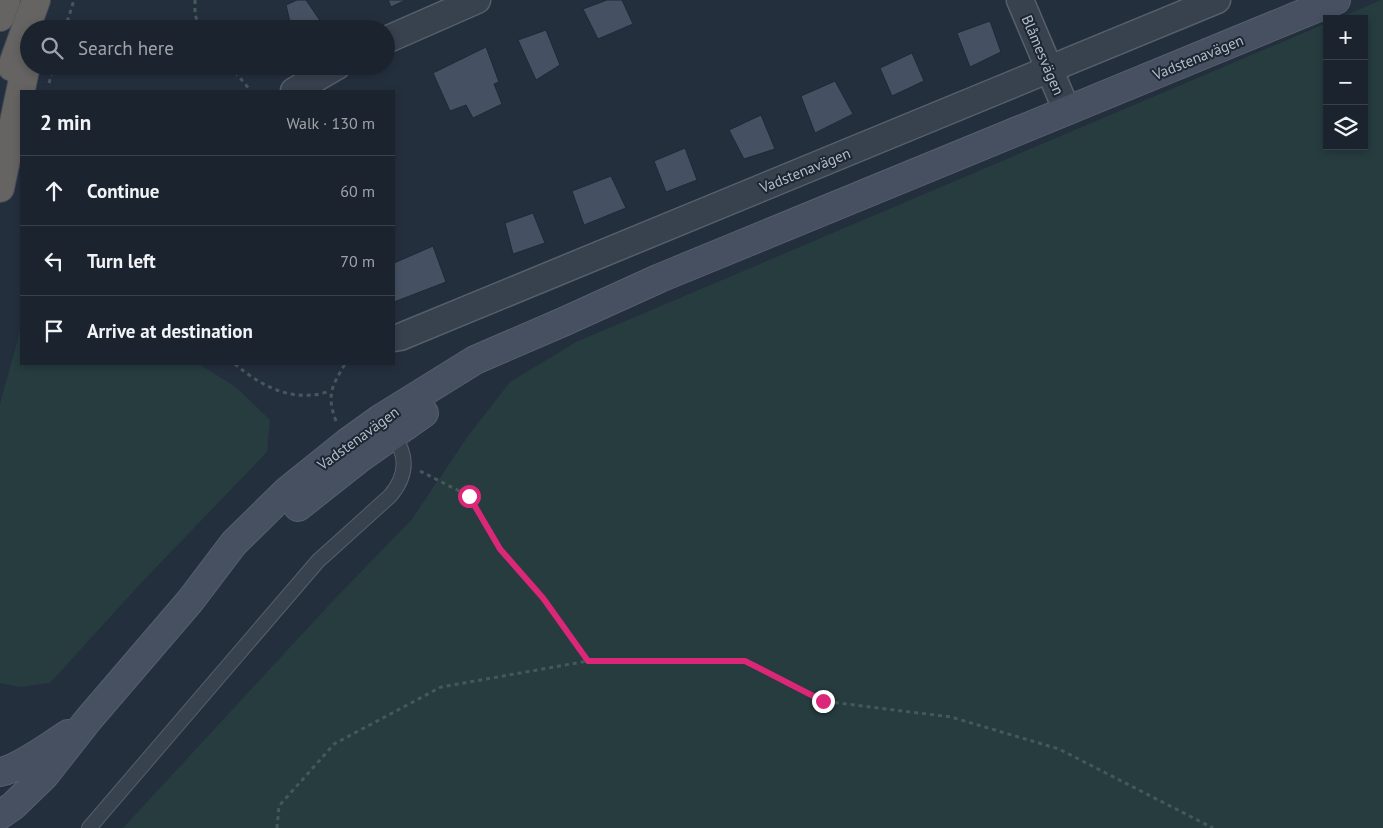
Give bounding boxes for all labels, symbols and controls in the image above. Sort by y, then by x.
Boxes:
street label: Blåmesvägen [1018,12,1068,98]
map controls [1323,15,1368,150]
button: + [1323,15,1368,60]
search box [20,20,395,75]
street label: Vadstenavägen [1149,30,1246,84]
icon: search [38,34,66,62]
text: Search here [78,36,174,60]
button: − [1323,60,1368,105]
button: layers [1323,105,1368,150]
text: 2 min [40,109,91,136]
text: Walk · 130 m [286,113,375,133]
street label: Vadstenavägen [756,143,853,197]
icon: ahead [40,177,68,205]
text: Continue [87,179,159,203]
text: 60 m [340,181,375,201]
icon: left [40,247,68,275]
text: Turn left [87,249,156,273]
text: 70 m [340,251,375,271]
icon: arrive [40,317,68,345]
text: Arrive at destination [87,319,253,343]
street label: Vadstenavägen [313,402,403,475]
route start [458,485,481,508]
route end [812,690,835,713]

